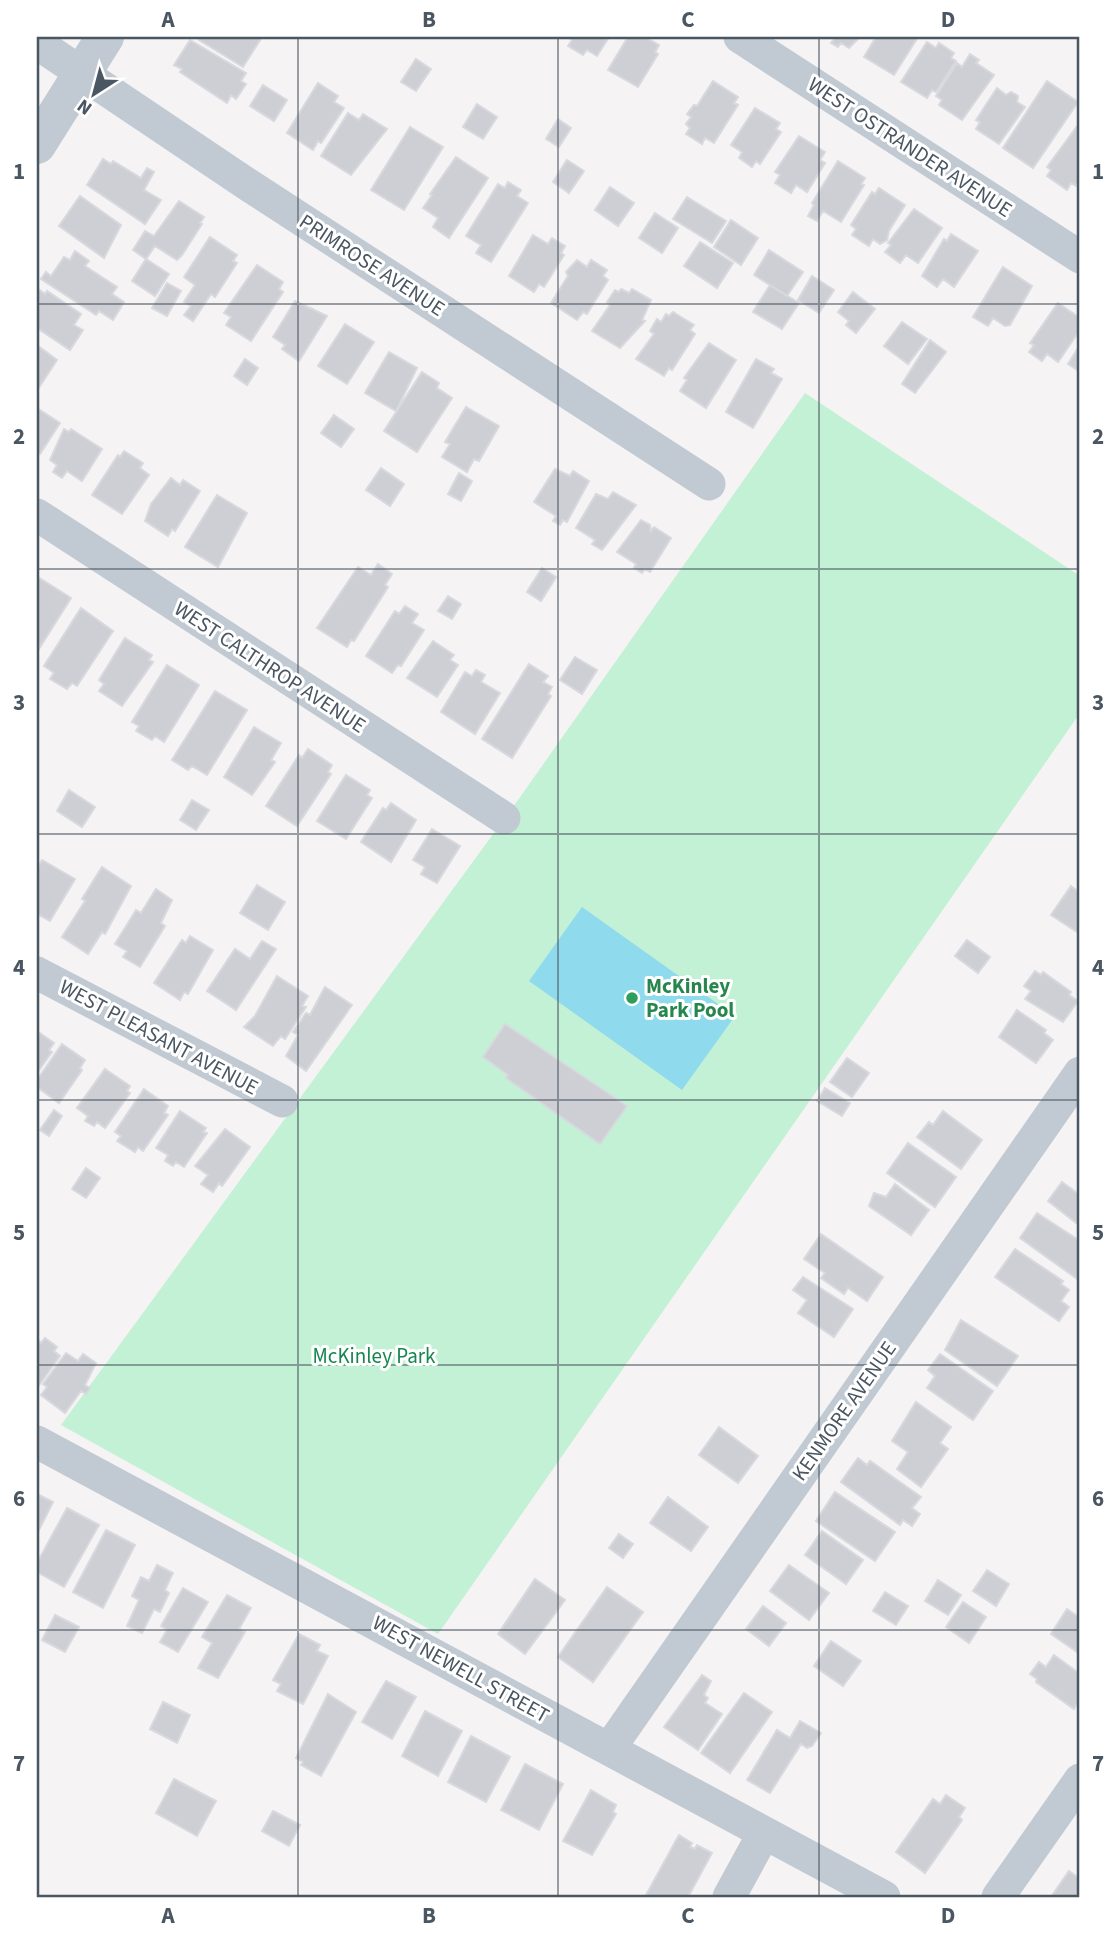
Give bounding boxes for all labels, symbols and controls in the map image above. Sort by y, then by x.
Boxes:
text: A [160,3,175,36]
text: B [422,3,436,36]
text: C [681,3,695,36]
text: D [941,3,955,36]
north arrow [60,60,130,130]
street label: WEST OSTRANDER AVENUE [802,70,1018,224]
text: N [72,92,98,121]
text: 1 [13,155,25,188]
text: 1 [1092,155,1104,188]
street label: PRIMROSE AVENUE [293,207,451,323]
text: 2 [13,420,25,453]
text: 2 [1092,420,1104,453]
street label: WEST CALTHROP AVENUE [168,594,372,740]
text: 3 [13,686,25,719]
text: 3 [1092,686,1104,719]
text: 4 [13,951,25,984]
text: 4 [1092,951,1104,984]
place label: McKinley Park Pool [646,971,734,1025]
street label: WEST PLEASANT AVENUE [54,972,264,1102]
marker: McKinley Park Pool [624,990,640,1006]
text: 5 [13,1216,25,1249]
text: 5 [1092,1216,1104,1249]
street label: KENMORE AVENUE [785,1335,903,1487]
park label: McKinley Park [313,1341,436,1371]
text: 6 [13,1482,25,1515]
text: 6 [1092,1482,1104,1515]
street label: WEST NEWELL STREET [367,1608,555,1730]
text: 7 [13,1747,25,1780]
text: 7 [1092,1747,1104,1780]
text: A [160,1899,175,1932]
text: B [422,1899,436,1932]
text: C [681,1899,695,1932]
text: D [941,1899,955,1932]

